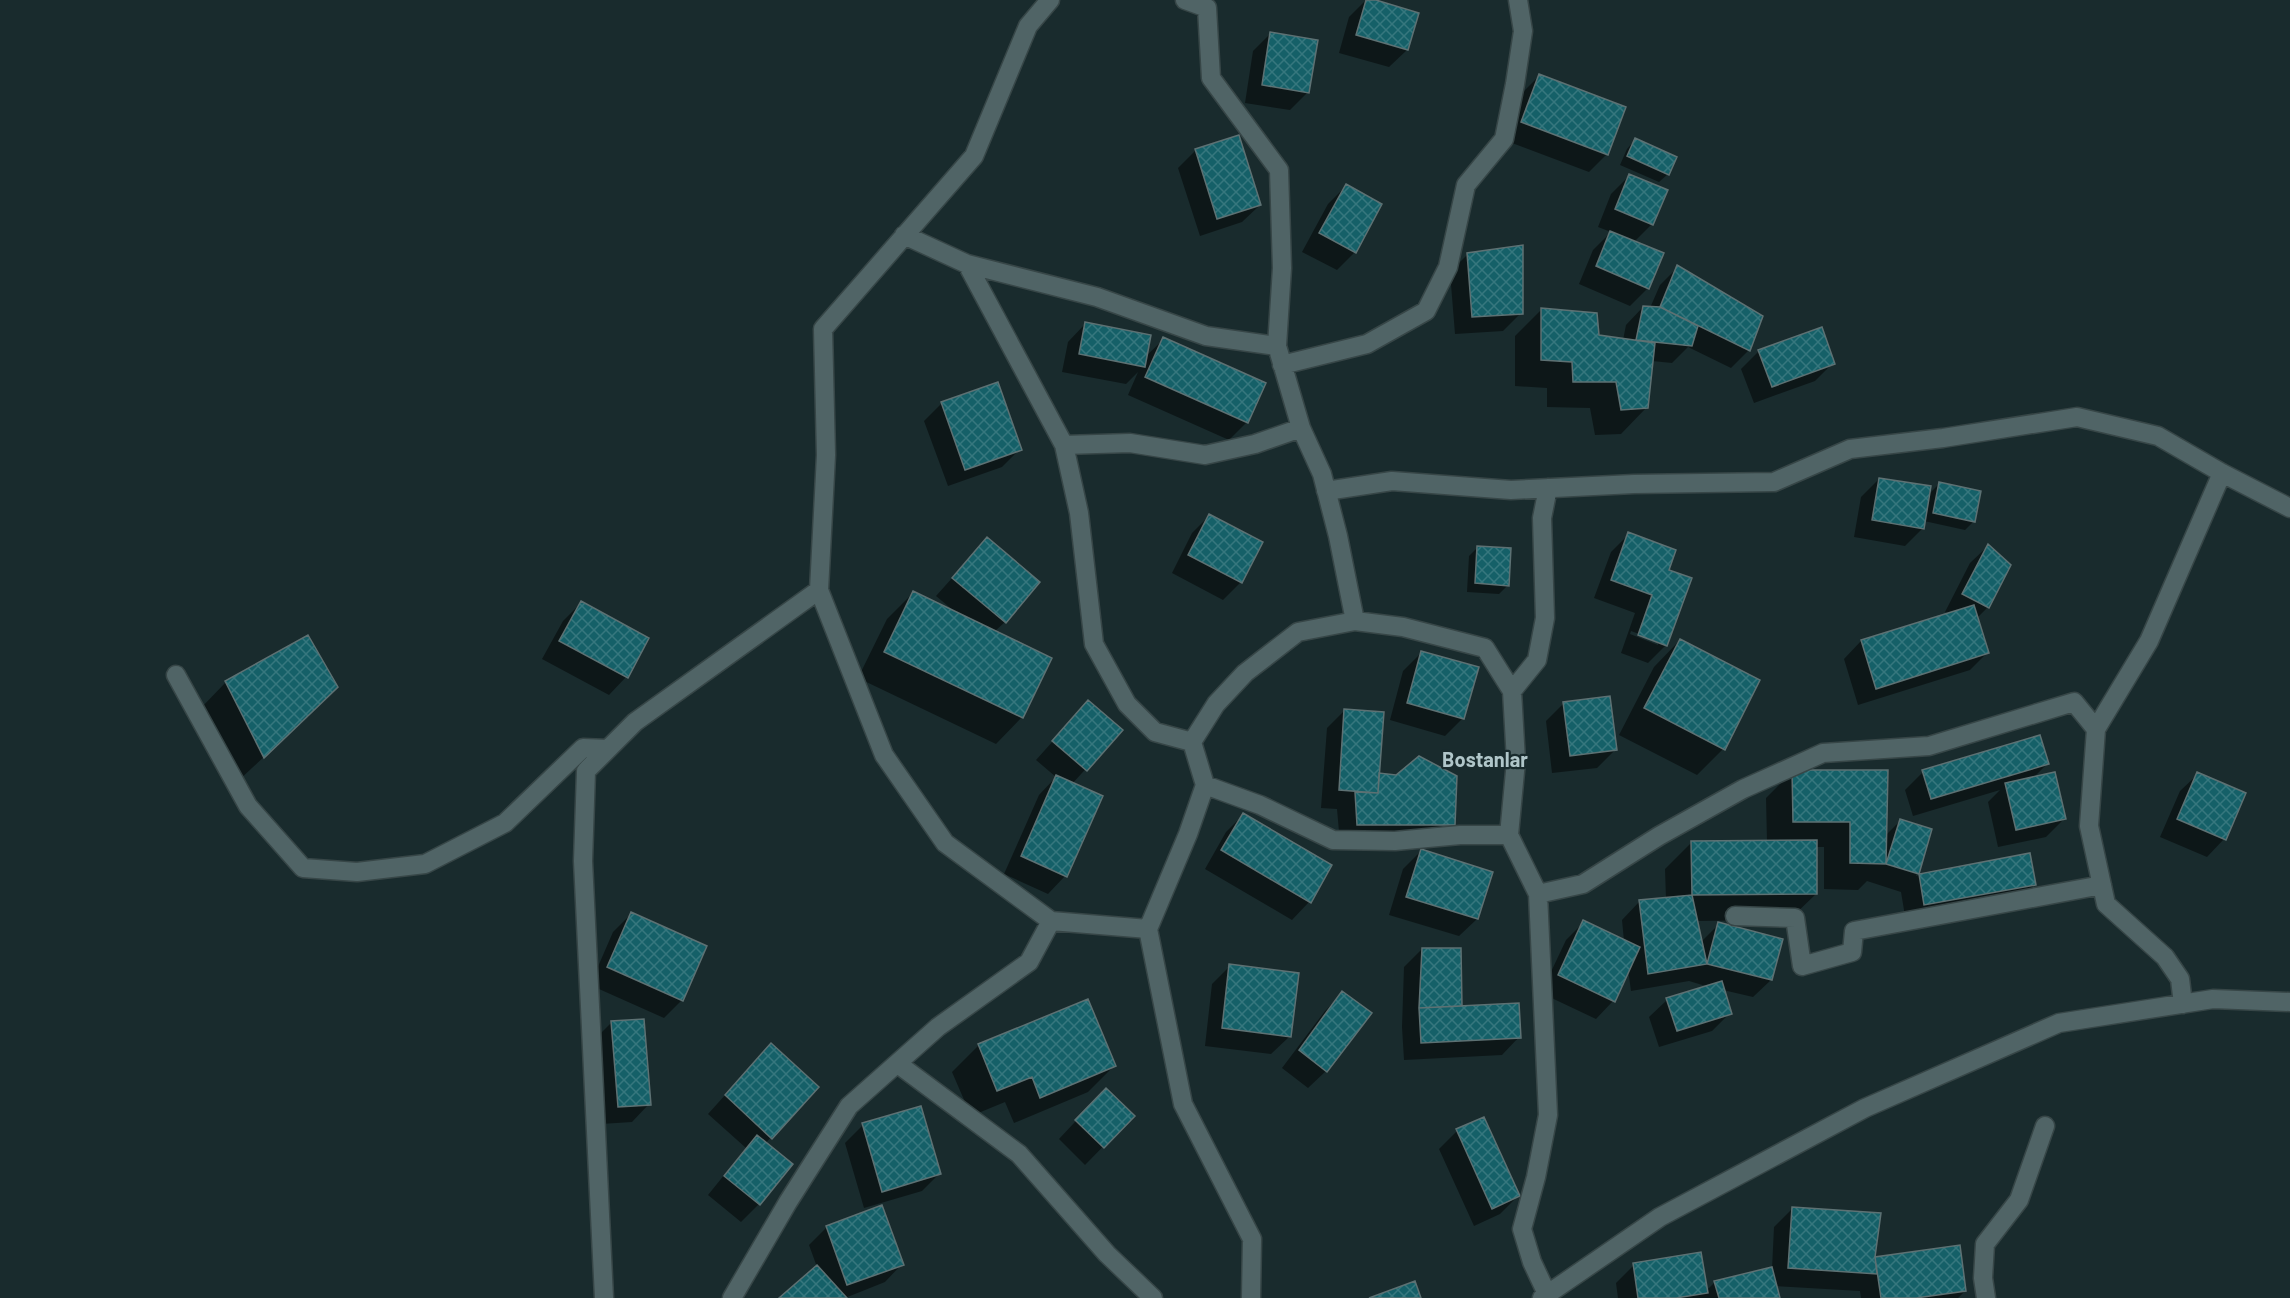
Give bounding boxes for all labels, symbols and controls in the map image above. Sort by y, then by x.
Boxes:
district label: Bostanlar [1442,747,1528,771]

